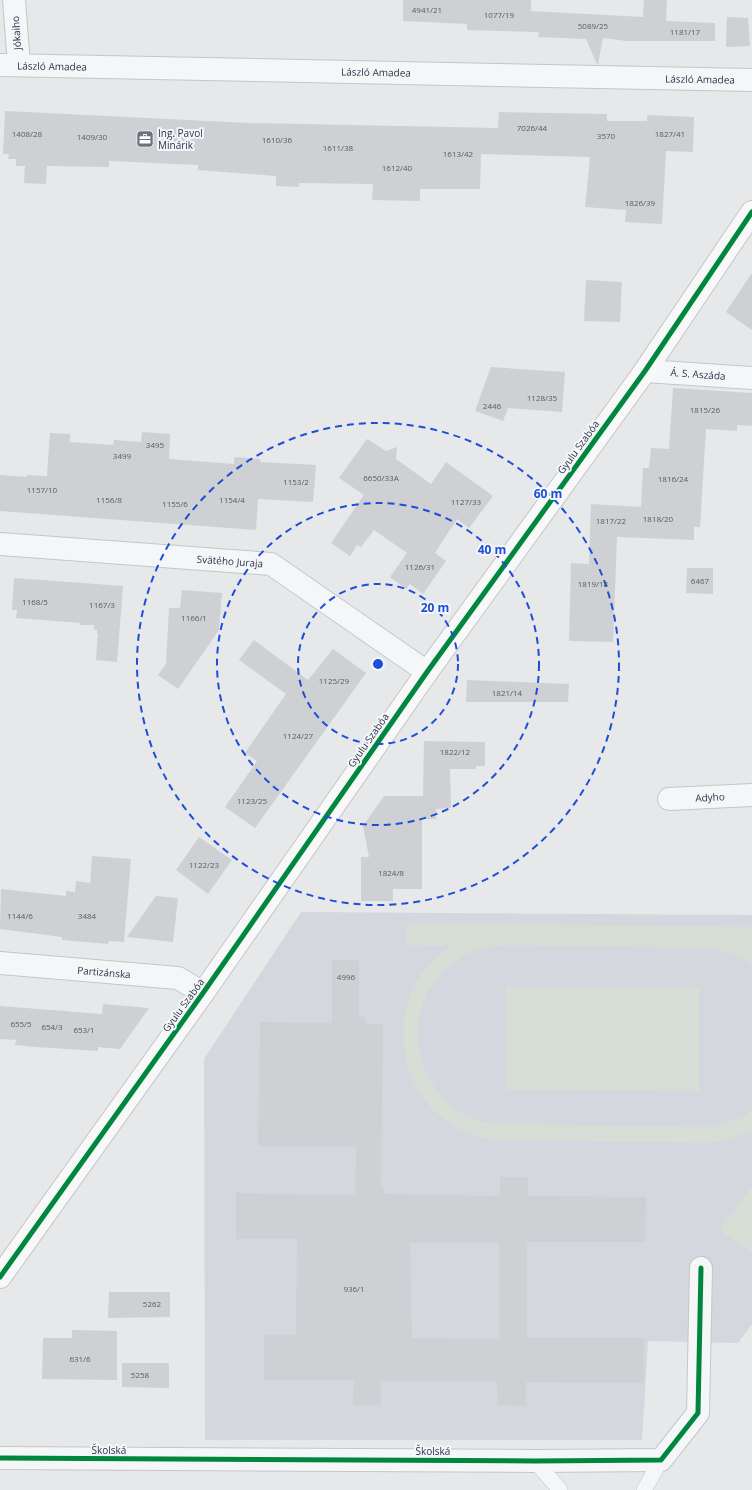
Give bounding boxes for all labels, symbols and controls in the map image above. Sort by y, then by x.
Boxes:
house number: 4941/21 [412,4,442,15]
house number: 1077/19 [484,9,515,20]
street label: Jókaiho [8,15,24,52]
house number: 5089/25 [578,20,609,31]
house number: 1181/17 [670,26,701,37]
street label: László Amadea [17,58,87,74]
street label: László Amadea [341,64,411,80]
street label: László Amadea [665,71,735,87]
house number: 7026/44 [517,122,548,133]
place label: Ing. Pavol Minárik [158,126,203,152]
house number: 1408/28 [12,128,43,139]
house number: 1827/41 [655,128,685,139]
office icon: Ing. Pavol Minárik [135,129,155,149]
house number: 3570 [597,130,616,141]
house number: 1409/30 [77,131,108,142]
house number: 1610/36 [262,134,293,145]
house number: 1611/38 [323,142,354,153]
house number: 1613/42 [443,148,474,159]
house number: 1612/40 [382,162,413,173]
house number: 1826/39 [625,197,656,208]
street label: Á. S. Aszáda [670,365,726,383]
house number: 1128/35 [527,392,558,403]
house number: 2446 [483,400,502,411]
house number: 1815/26 [690,404,721,415]
street label: Gyulu Szabóa [554,417,602,477]
house number: 3495 [146,439,165,450]
house number: 3499 [113,450,132,461]
house number: 6650/33A [363,472,400,483]
house number: 1816/24 [658,473,689,484]
house number: 1153/2 [283,476,309,487]
house number: 1157/10 [27,484,58,495]
text: 60 m [534,485,562,502]
house number: 1156/8 [96,494,122,505]
house number: 1154/4 [219,494,245,505]
house number: 1127/33 [451,496,482,507]
house number: 1155/6 [162,498,188,509]
house number: 1818/20 [643,513,674,524]
house number: 1817/22 [596,515,627,526]
text: 40 m [478,541,506,558]
street label: Svätého Juraja [196,552,264,570]
house number: 1126/31 [405,561,435,572]
house number: 6467 [691,575,710,586]
house number: 1819/18 [578,578,609,589]
house number: 1168/5 [22,596,48,607]
house number: 1167/3 [89,599,115,610]
text: 20 m [421,599,449,616]
house number: 1166/1 [181,612,207,623]
centre of rings [371,657,385,671]
house number: 1125/29 [319,675,350,686]
house number: 1821/14 [492,687,523,698]
street label: Gyulu Szabóa [344,710,392,770]
house number: 1124/27 [283,730,314,741]
house number: 1822/12 [440,746,471,757]
street label: Adyho [695,789,725,805]
house number: 1123/25 [237,795,268,806]
house number: 1122/23 [189,859,220,870]
house number: 1824/8 [378,867,404,878]
house number: 1144/6 [7,910,33,921]
house number: 3484 [78,910,97,921]
street label: Partizánska [77,963,131,981]
house number: 4996 [337,971,356,982]
street label: Gyulu Szabóa [159,975,207,1035]
house number: 655/5 [10,1018,32,1029]
house number: 654/3 [41,1021,63,1032]
house number: 653/1 [73,1024,95,1035]
house number: 936/1 [343,1283,365,1294]
house number: 5262 [143,1298,162,1309]
house number: 631/6 [69,1353,91,1364]
house number: 5258 [131,1369,150,1380]
street label: Školská [92,1443,126,1457]
street label: Školská [416,1444,450,1458]

